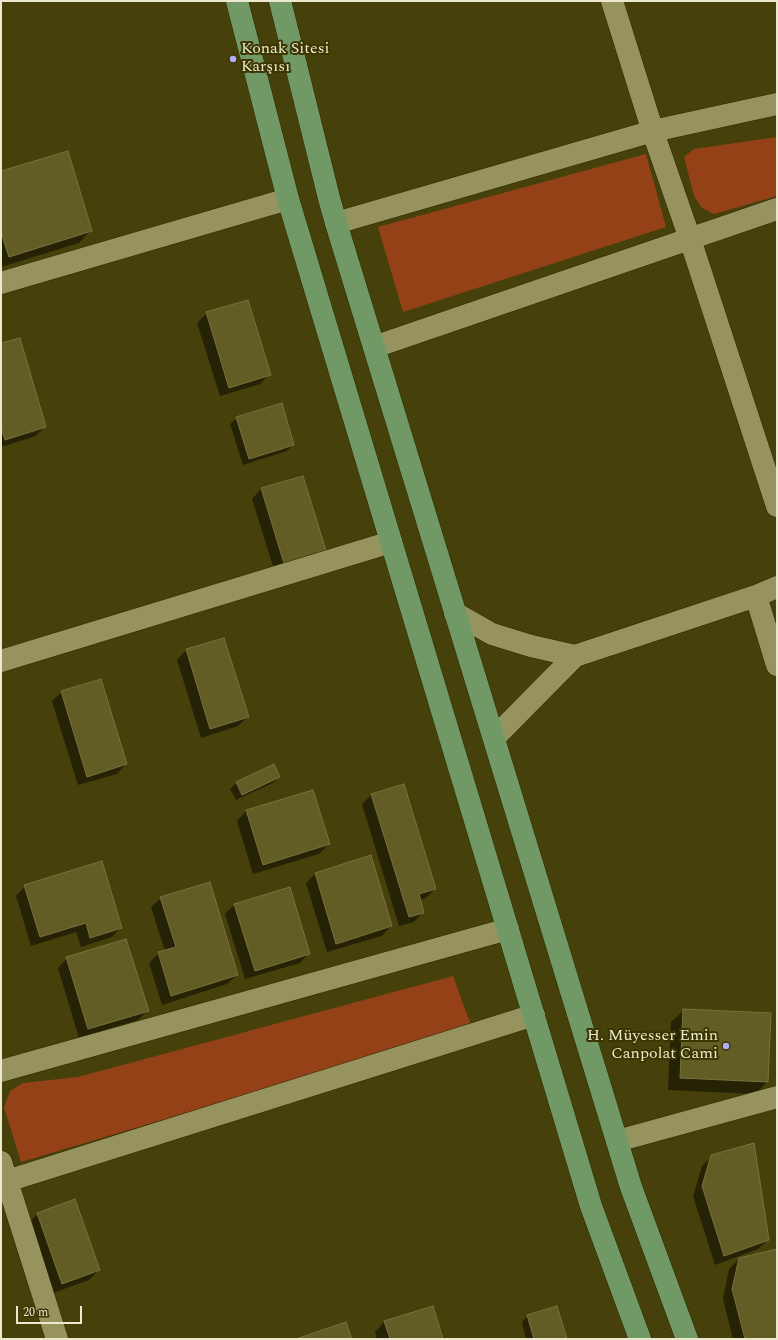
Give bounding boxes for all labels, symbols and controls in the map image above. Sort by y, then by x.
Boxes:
place label: Konak Sitesi Karşısı [241,40,330,78]
marker: Konak Sitesi Karşısı [228,54,238,64]
place label: H. Müyesser Emin Canpolat Cami [587,1027,718,1065]
marker: H. Müyesser Emin Canpolat Cami [721,1041,731,1051]
scale bar [18,1298,84,1324]
text: 20 m [23,1303,48,1322]

